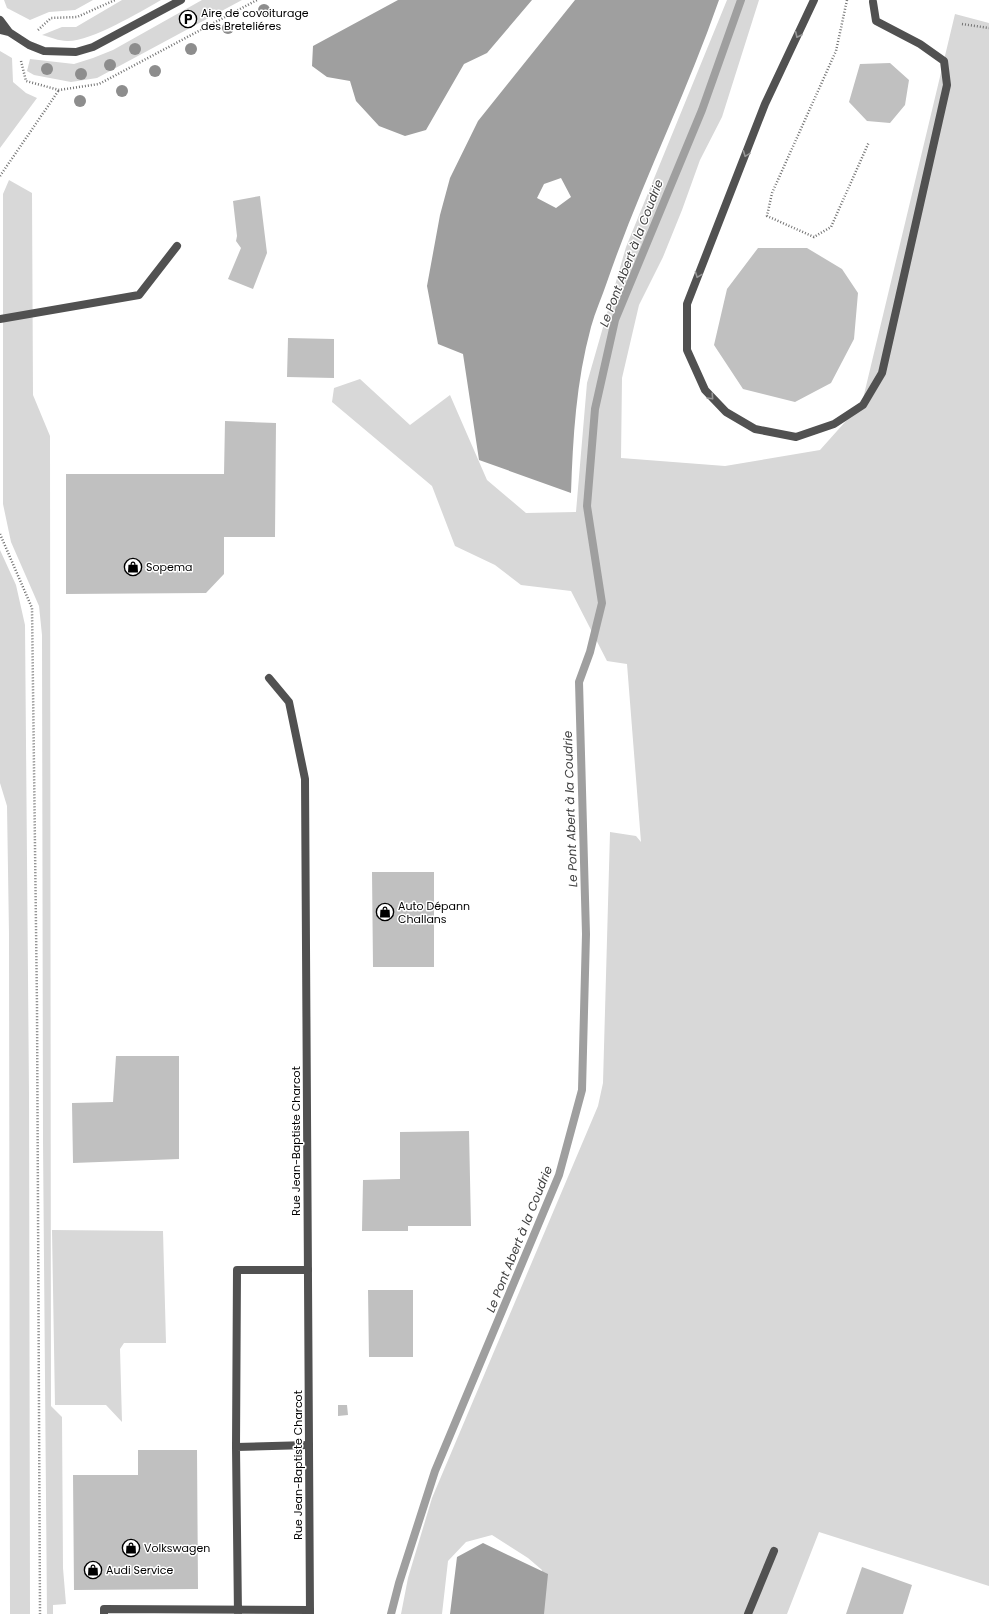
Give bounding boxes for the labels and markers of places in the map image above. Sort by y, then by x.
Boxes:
place label: Aire de covoiturage des Breteliéres [201,5,309,34]
parking icon: Aire de covoiturage des Breteliéres [178,9,198,29]
shop icon: Sopema [123,557,143,577]
place label: Sopema [146,559,193,575]
place label: Auto Dépann Challans [398,898,470,927]
shop icon: Auto Dépann Challans [375,902,395,922]
shop icon: Volkswagen [121,1538,141,1558]
place label: Volkswagen [144,1540,210,1556]
shop icon: Audi Service [83,1560,103,1580]
place label: Audi Service [106,1562,173,1578]

